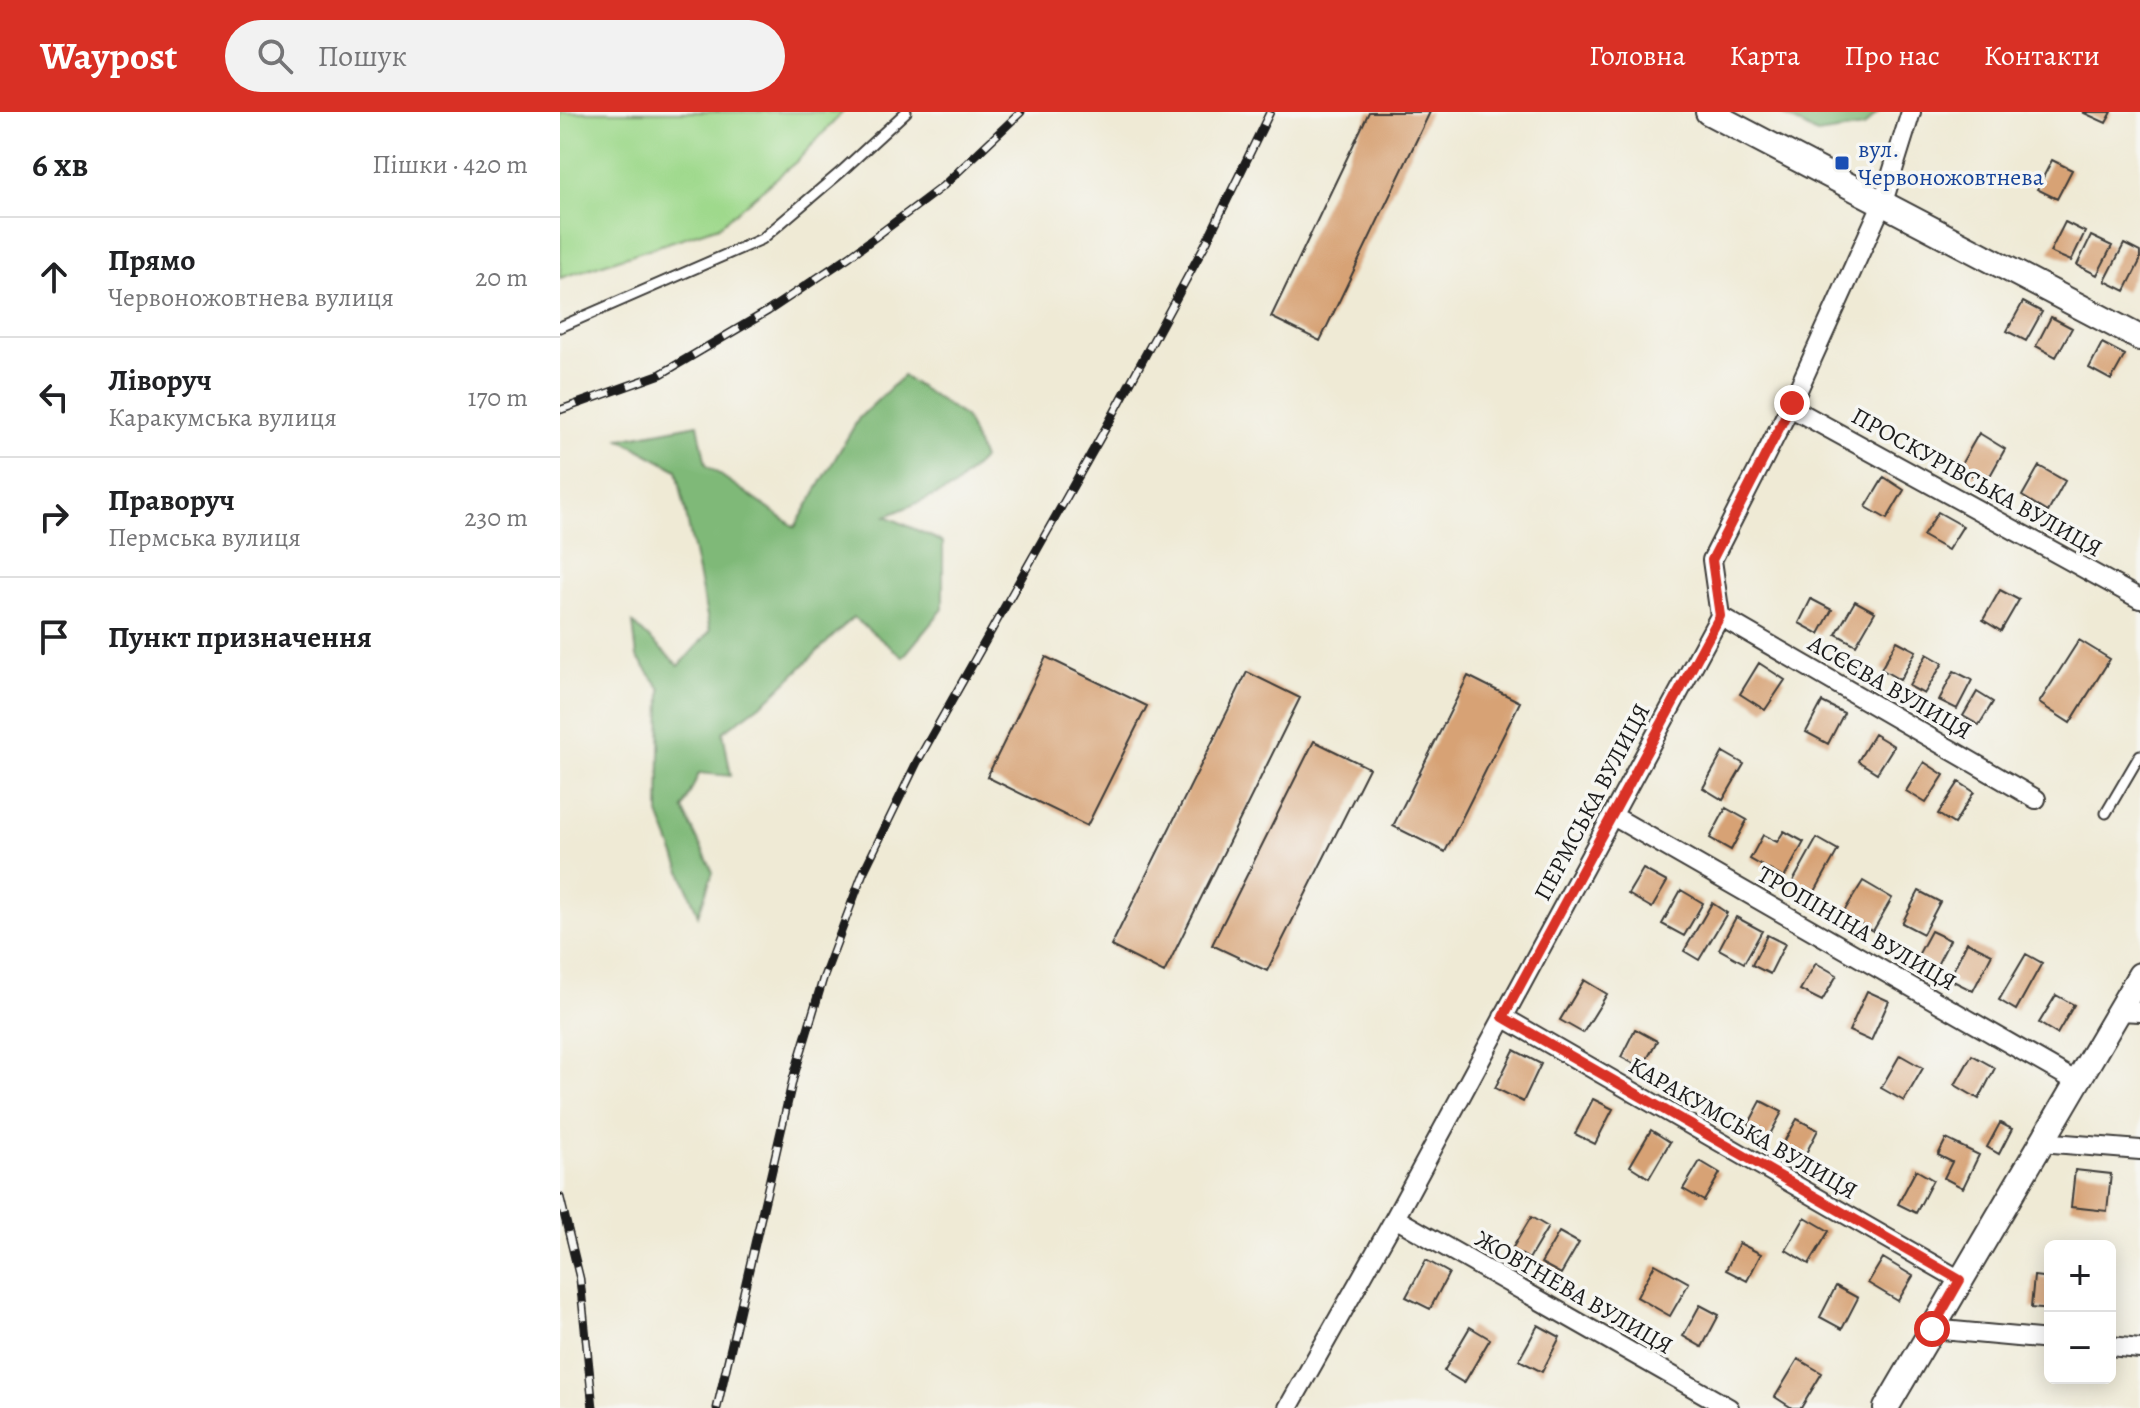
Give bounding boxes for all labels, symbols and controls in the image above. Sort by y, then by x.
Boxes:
search box [225,20,785,92]
text: Waypost [40,30,177,82]
icon: search [253,34,297,78]
text: Пошук [317,36,407,76]
text: Головна [1589,37,1686,75]
text: Карта [1730,37,1800,75]
text: Про нас [1844,37,1940,75]
text: Контакти [1984,37,2100,75]
place label: вул. Червоножовтнева [1858,133,2044,193]
text: 6 хв [32,141,88,188]
text: Пішки · 420 m [372,147,528,182]
marker: вул. Червоножовтнева [1833,154,1851,172]
text: Прямо [108,240,195,280]
icon: ahead [32,255,76,299]
text: 20 m [475,260,528,295]
text: Червоножовтнева вулиця [108,280,394,315]
text: Ліворуч [108,360,212,400]
icon: left [32,375,76,419]
text: 170 m [468,380,528,415]
route end [1774,385,1810,421]
text: Каракумська вулиця [108,400,337,435]
street label: ПРОСКУРІВСЬКА ВУЛИЦЯ [1846,400,2108,564]
text: Праворуч [108,480,235,520]
icon: right [32,495,76,539]
text: 230 m [464,500,528,535]
text: Пермська вулиця [108,520,301,555]
icon: arrive [32,615,76,659]
text: Пункт призначення [108,617,372,657]
street label: АСЄЄВА ВУЛИЦЯ [1802,627,1978,747]
street label: ПЕРМСЬКА ВУЛИЦЯ [1526,698,1658,906]
street label: ТРОПІНІНА ВУЛИЦЯ [1752,858,1962,998]
street label: КАРАКУМСЬКА ВУЛИЦЯ [1623,1049,1863,1207]
street label: ЖОВТНЕВА ВУЛИЦЯ [1469,1222,1679,1362]
map controls [2044,1240,2116,1384]
button: + [2044,1240,2116,1312]
route start [1914,1311,1950,1347]
button: − [2044,1312,2116,1384]

